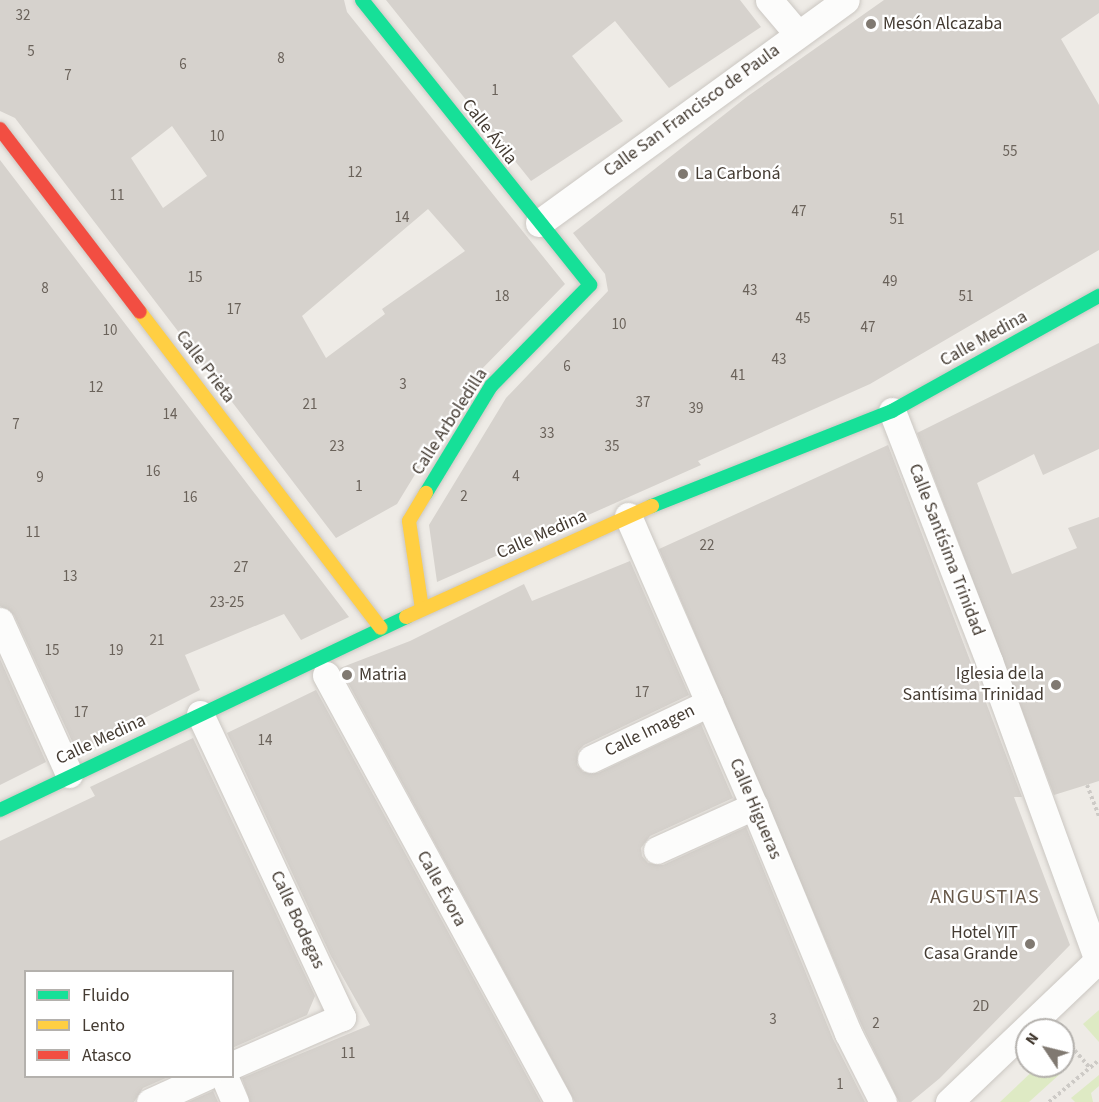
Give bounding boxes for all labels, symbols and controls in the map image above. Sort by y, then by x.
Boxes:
house number: 32 [16,7,30,25]
place label: Mesón Alcazaba [883,13,1002,35]
marker: Mesón Alcazaba [864,17,878,31]
street label: Calle San Francisco de Paula [600,40,784,182]
house number: 5 [27,43,35,61]
house number: 8 [277,50,285,68]
house number: 6 [179,56,187,74]
house number: 7 [64,67,72,85]
house number: 1 [491,82,499,100]
street label: Calle Ávila [457,95,521,169]
house number: 10 [210,128,224,146]
house number: 55 [1003,143,1017,161]
place label: La Carboná [695,163,781,185]
house number: 12 [348,164,362,182]
marker: La Carboná [676,167,690,181]
house number: 11 [110,187,124,205]
house number: 47 [792,203,806,221]
house number: 14 [395,209,409,227]
house number: 51 [890,211,904,229]
house number: 15 [188,269,202,287]
house number: 49 [883,273,897,291]
house number: 8 [41,280,49,298]
house number: 43 [743,282,757,300]
house number: 18 [495,288,509,306]
house number: 51 [959,288,973,306]
house number: 17 [227,301,241,319]
street label: Calle Medina [937,306,1031,372]
house number: 45 [796,310,810,328]
house number: 10 [612,316,626,334]
house number: 47 [861,319,875,337]
house number: 10 [103,322,117,340]
street label: Calle Prieta [171,326,239,408]
house number: 43 [772,351,786,369]
house number: 6 [563,358,571,376]
street label: Calle Arboledilla [407,365,493,479]
house number: 41 [731,367,745,385]
house number: 3 [399,376,407,394]
house number: 12 [89,379,103,397]
house number: 37 [636,394,650,412]
house number: 21 [303,396,317,414]
house number: 39 [689,400,703,418]
house number: 14 [163,406,177,424]
house number: 7 [12,416,20,434]
house number: 33 [540,425,554,443]
house number: 23 [330,438,344,456]
house number: 35 [605,438,619,456]
street label: Calle Santísima Trinidad [903,461,989,639]
house number: 16 [146,463,160,481]
house number: 4 [512,468,520,486]
house number: 9 [36,469,44,487]
house number: 1 [355,478,363,496]
house number: 2 [460,488,468,506]
house number: 16 [183,489,197,507]
street label: Calle Medina [494,506,590,564]
house number: 11 [26,524,40,542]
house number: 22 [700,537,714,555]
house number: 27 [234,559,248,577]
house number: 13 [63,568,77,586]
house number: 23-25 [210,594,244,612]
house number: 21 [150,632,164,650]
house number: 15 [45,642,59,660]
house number: 19 [109,642,123,660]
place label: Matria [359,664,407,686]
place label: Iglesia de la Santísima Trinidad [903,664,1044,706]
marker: Matria [340,668,354,682]
marker: Iglesia de la Santísima Trinidad [1049,678,1063,692]
house number: 17 [635,684,649,702]
street label: Calle Imagen [602,700,698,762]
house number: 17 [74,704,88,722]
street label: Calle Medina [53,710,149,770]
house number: 14 [258,732,272,750]
street label: Calle Higueras [724,755,786,863]
street label: Calle Évora [411,847,471,931]
street label: Calle Bodegas [265,868,329,972]
district label: ANGUSTIAS [930,885,1040,909]
place label: Hotel YIT Casa Grande [924,923,1018,966]
marker: Hotel YIT Casa Grande [1023,937,1037,951]
legend [24,970,234,1078]
text: Fluido [82,983,129,1008]
house number: 2D [973,998,989,1016]
house number: 3 [769,1011,777,1029]
text: Lento [82,1013,125,1038]
house number: 2 [872,1015,880,1033]
north arrow [1015,1018,1075,1078]
text: N [1020,1028,1044,1049]
text: Atasco [82,1043,131,1068]
house number: 11 [341,1045,355,1063]
house number: 1 [836,1076,844,1094]

